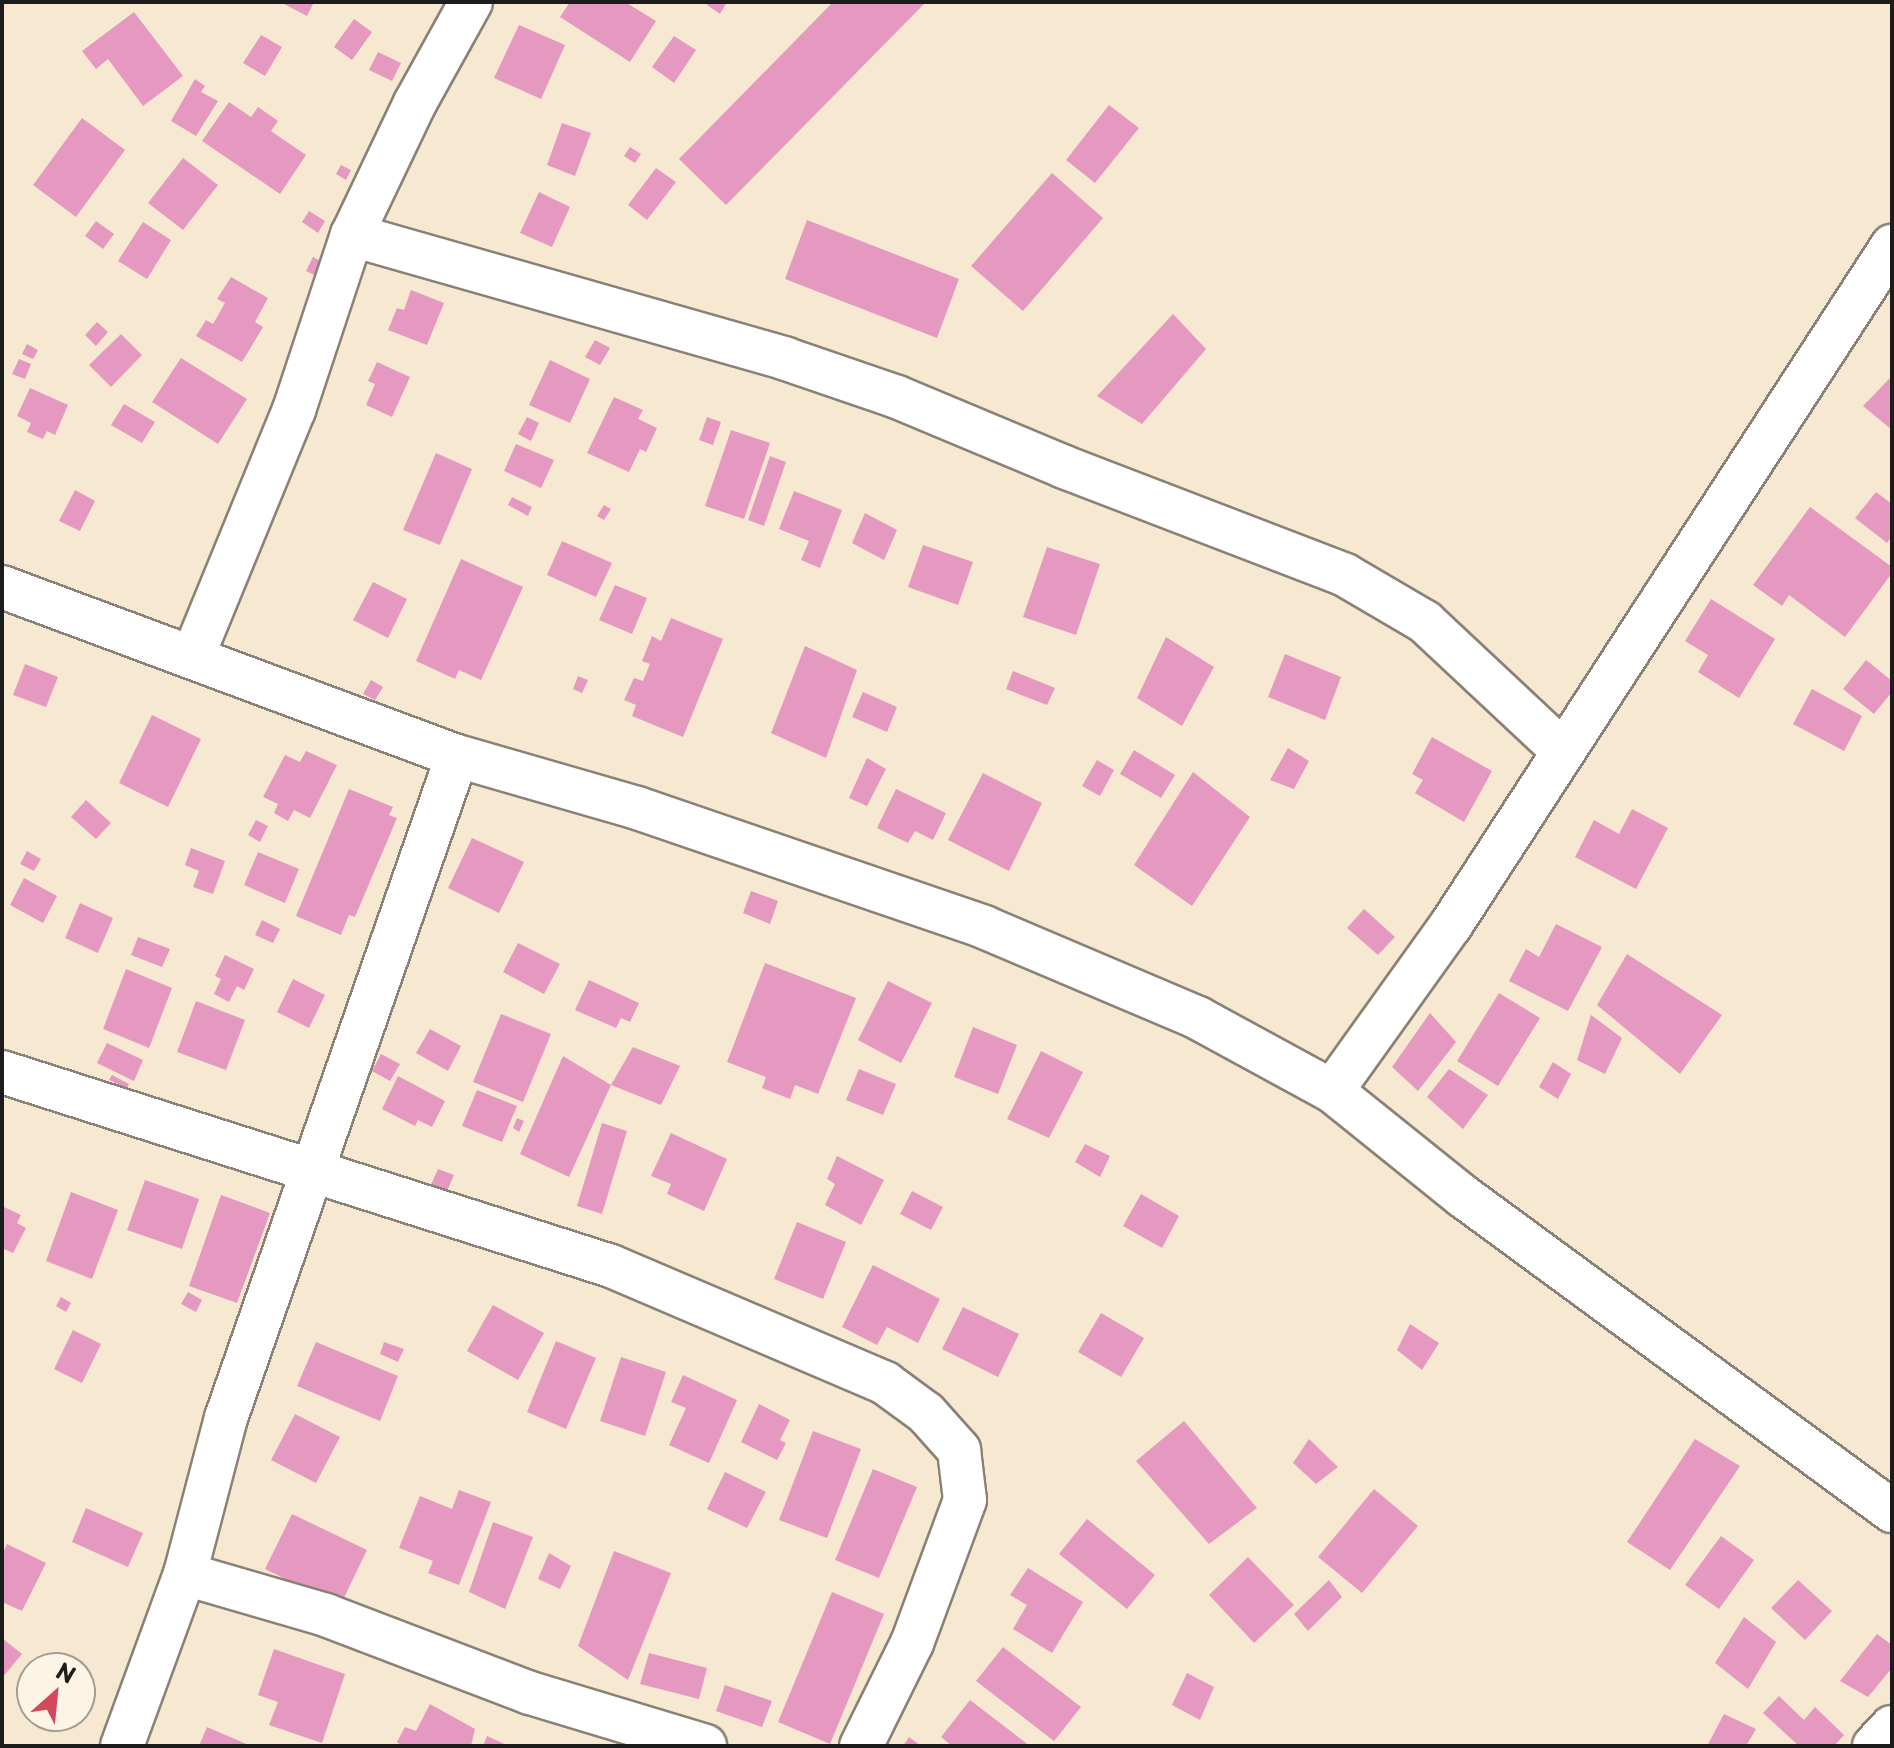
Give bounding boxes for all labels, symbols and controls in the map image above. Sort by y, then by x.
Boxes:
north arrow [16,1652,96,1732]
text: N [51,1653,81,1691]

